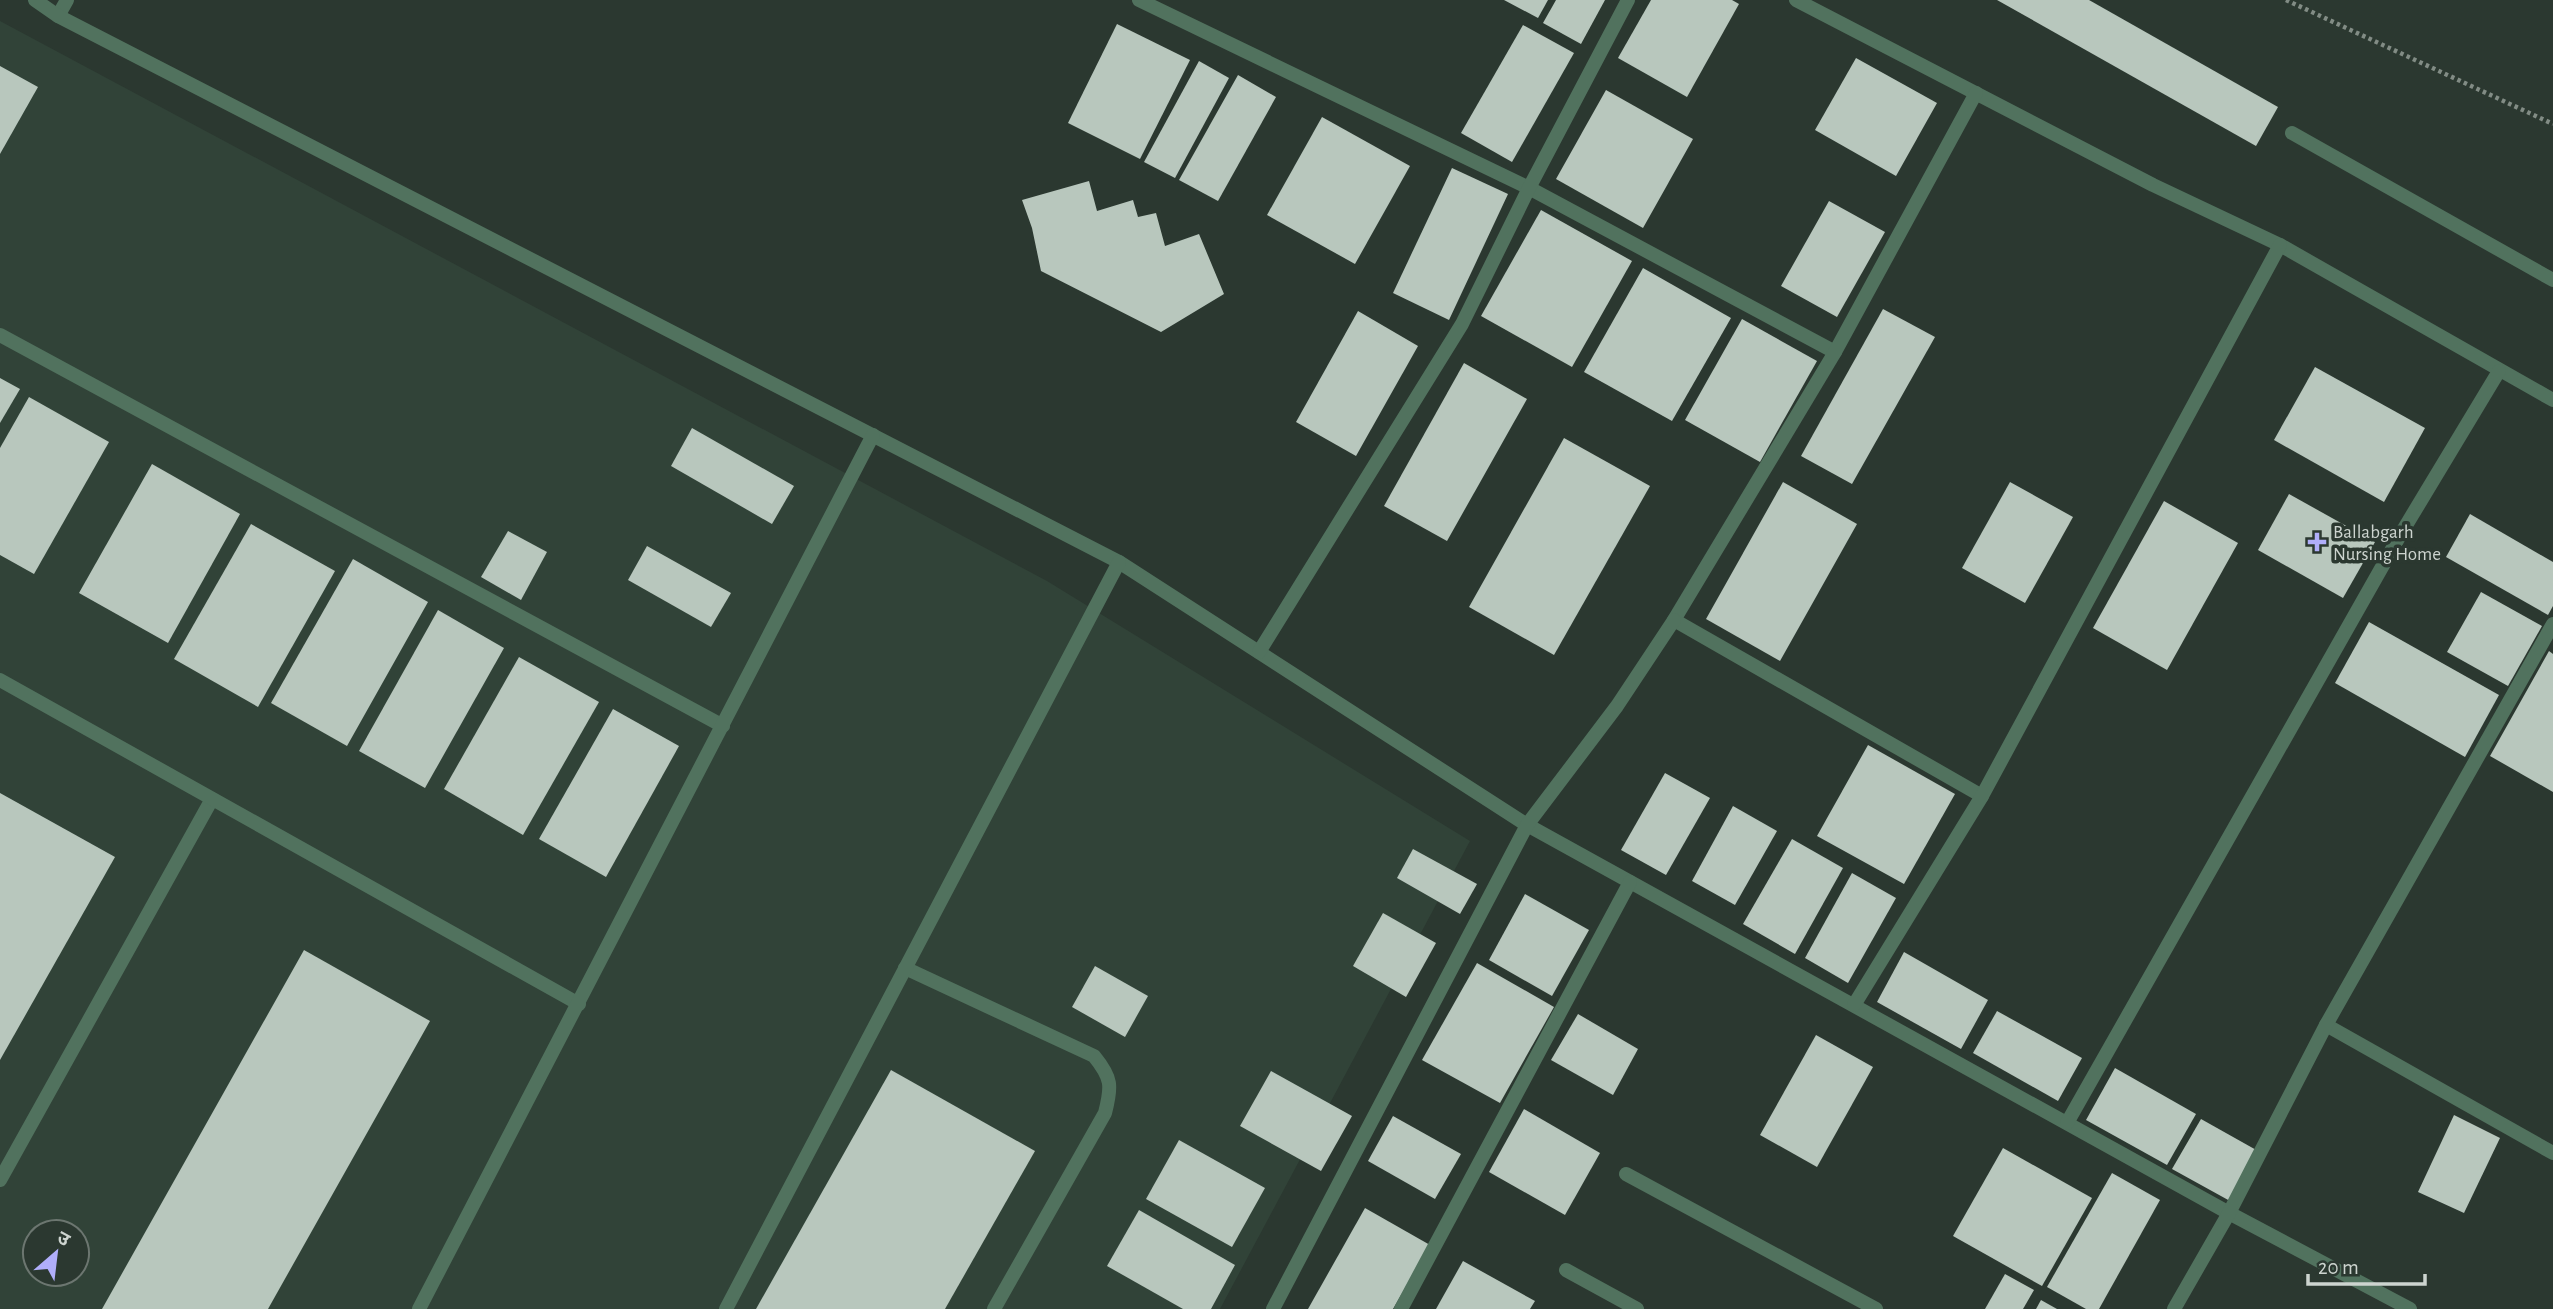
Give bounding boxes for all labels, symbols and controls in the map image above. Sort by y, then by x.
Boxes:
place label: Ballabgarh Nursing Home [2333,523,2441,564]
marker: Ballabgarh Nursing Home [2307,532,2327,552]
north arrow [21,1218,91,1288]
text: उ [54,1228,73,1251]
scale bar [2308,1242,2425,1286]
text: 20 m [2318,1257,2359,1278]

